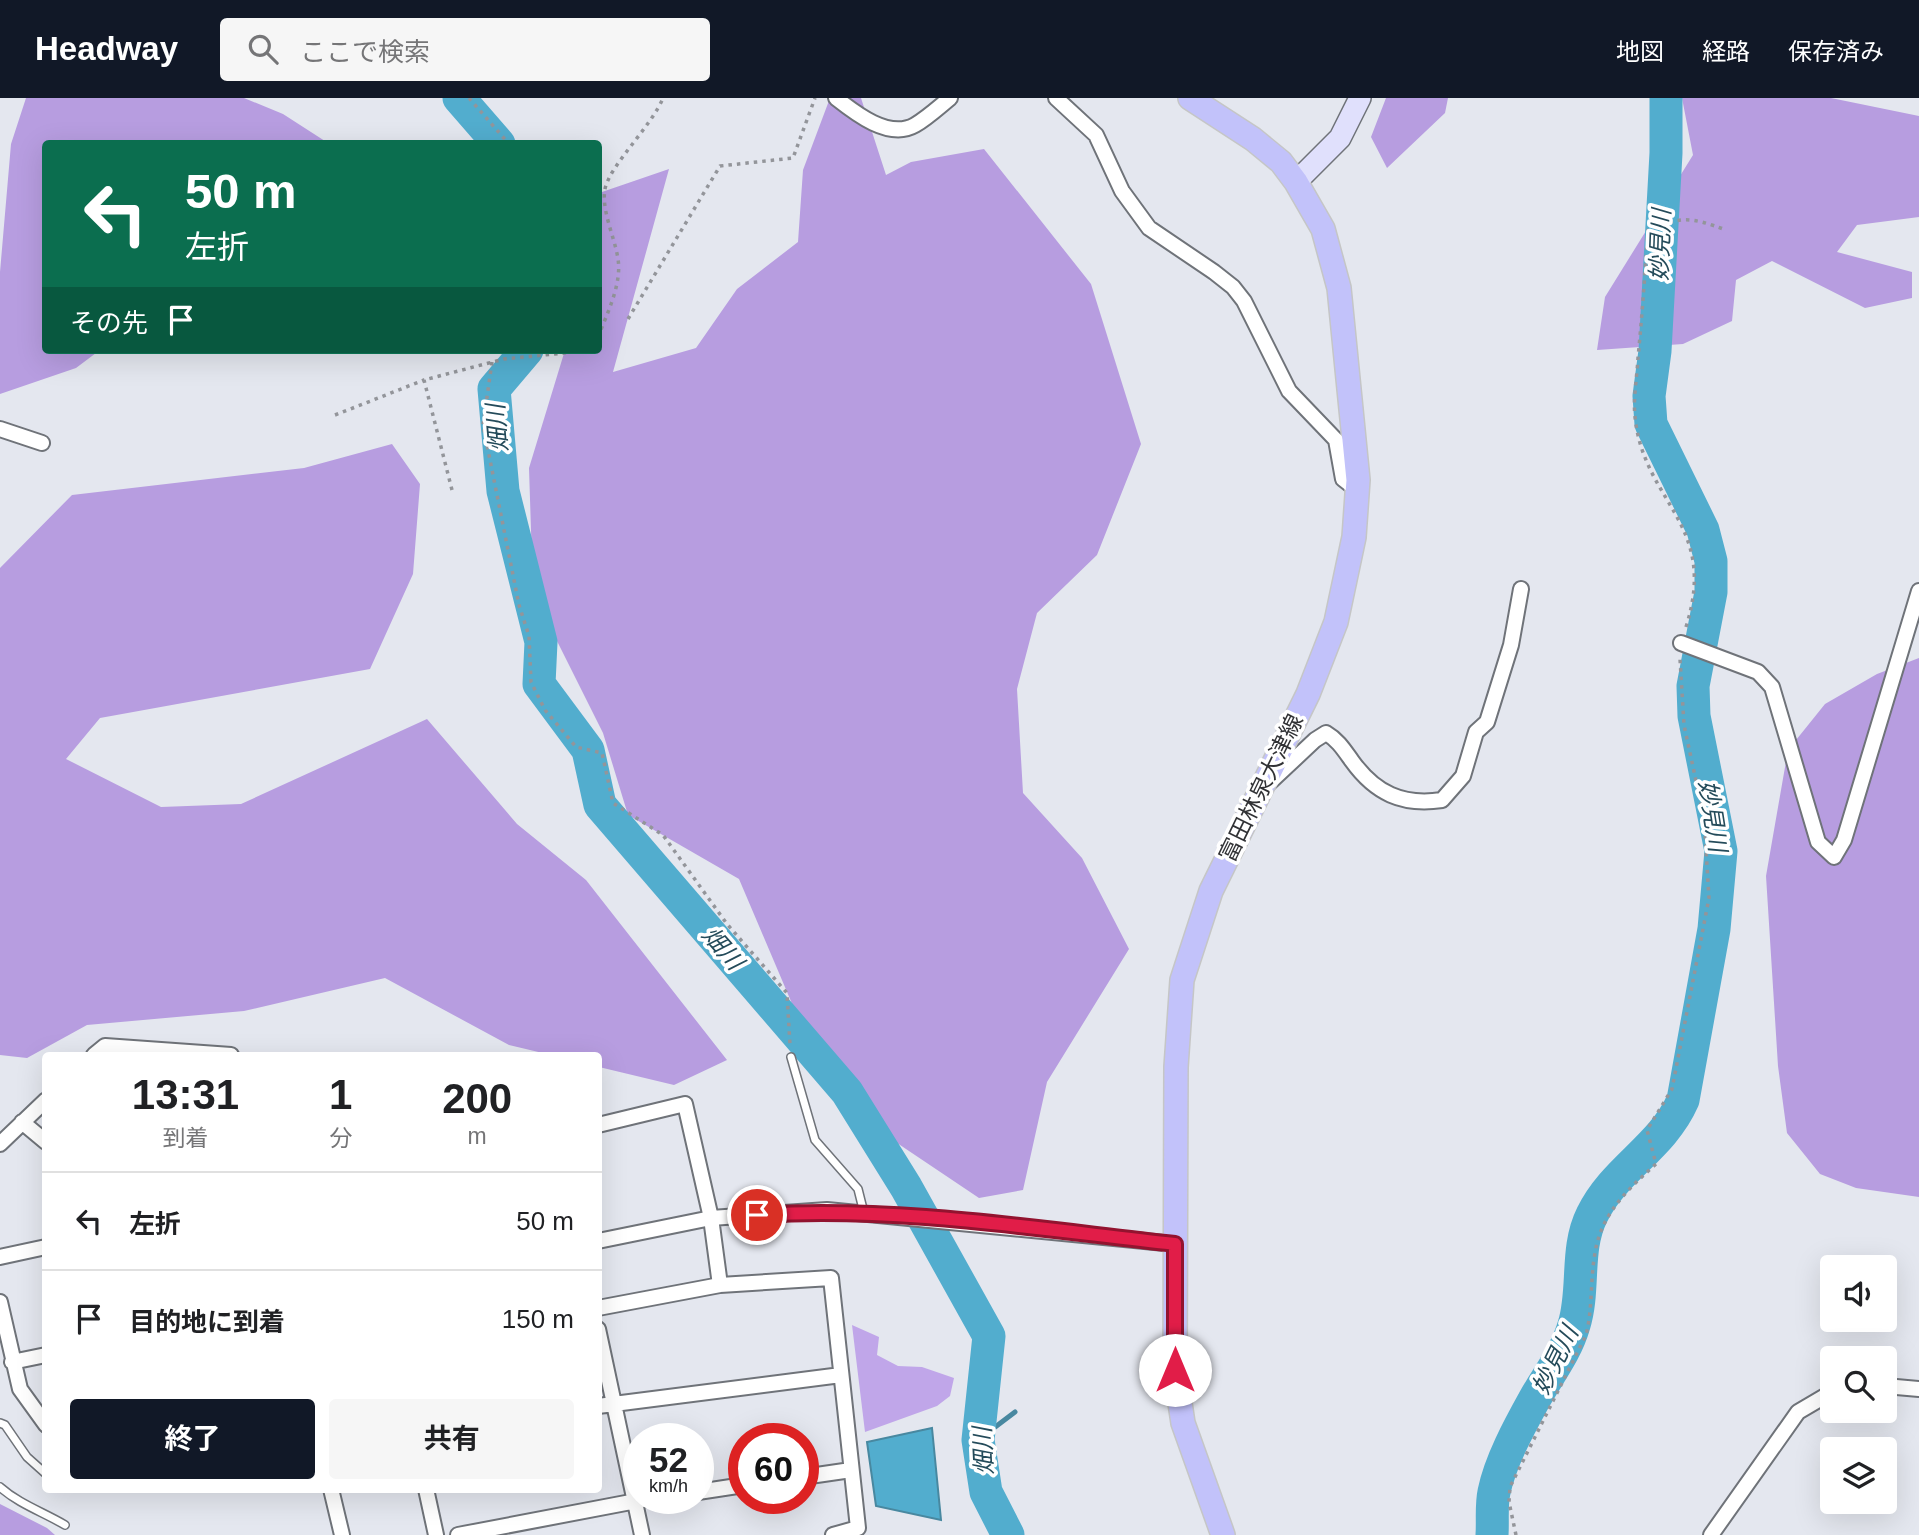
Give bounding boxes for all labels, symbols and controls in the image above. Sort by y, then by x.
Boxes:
search box [220,18,710,81]
text: Headway [35,30,178,67]
icon: search [244,30,282,68]
text: ここで検索 [300,37,430,67]
text: 地図 [1616,38,1664,65]
text: 経路 [1702,38,1750,65]
text: 保存済み [1788,38,1884,65]
text: 50 m [185,164,297,218]
icon: left [70,168,161,259]
water label: 妙見川 [1645,206,1675,281]
text: 左折 [185,229,249,265]
icon: arrive [162,301,200,339]
text: その先 [70,308,148,338]
water label: 畑川 [481,400,513,453]
street label: 富田林泉大津線 [1214,710,1308,866]
water label: 妙見川 [1694,778,1732,857]
water label: 畑川 [697,921,751,977]
text: 13:31 [132,1071,239,1118]
text: 1 [329,1071,352,1118]
text: 200 [442,1075,512,1122]
text: m [468,1123,487,1149]
text: 到着 [162,1125,208,1151]
text: 分 [329,1125,352,1151]
pin [727,1185,787,1245]
icon: arrive [738,1196,776,1234]
icon: left [70,1202,108,1240]
text: 50 m [516,1206,574,1236]
text: 左折 [129,1209,181,1239]
map controls [1820,1255,1897,1514]
button: sound [1820,1255,1897,1332]
icon: arrive [70,1300,108,1338]
text: 150 m [502,1304,574,1334]
text: 目的地に到着 [129,1307,285,1337]
water label: 妙見川 [1527,1319,1584,1398]
position arrow [1138,1333,1212,1407]
button: search [1820,1346,1897,1423]
button: 終了 [70,1399,315,1479]
button: 共有 [329,1399,574,1479]
speed limit sign: 60 [728,1423,819,1514]
water label: 畑川 [968,1423,998,1476]
button: layers [1820,1437,1897,1514]
text: 52 [649,1440,688,1479]
text: km/h [649,1476,688,1496]

